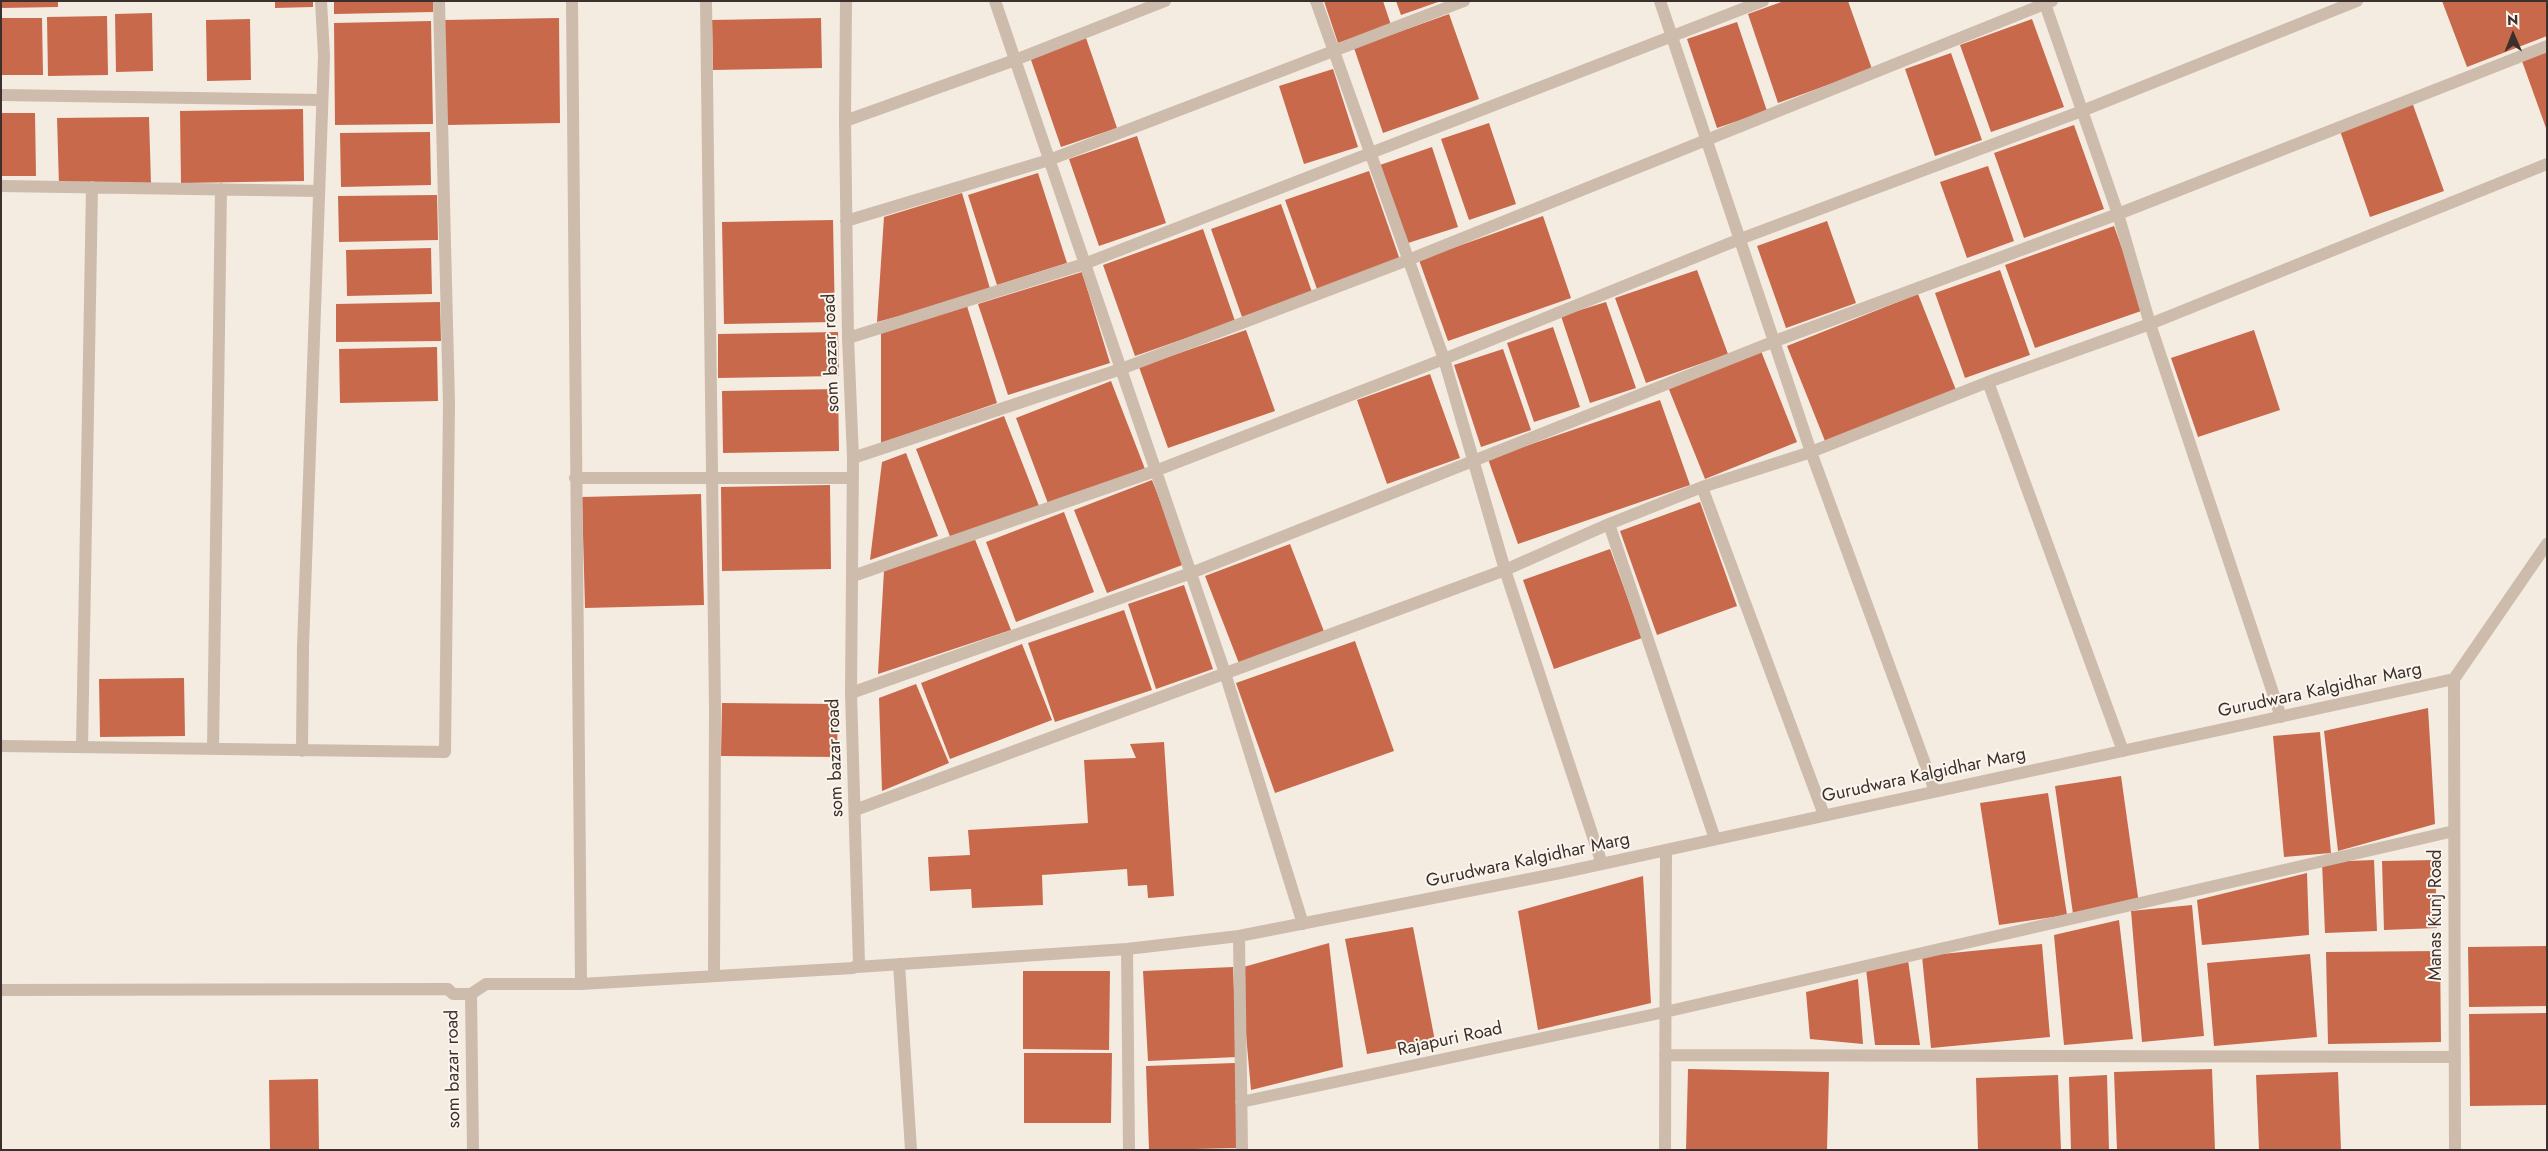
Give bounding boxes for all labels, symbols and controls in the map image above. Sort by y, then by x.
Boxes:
north arrow [2488,10,2538,60]
text: N [2507,10,2518,30]
street label: som bazar road [819,293,845,413]
street label: Gurudwara Kalgidhar Marg [2216,659,2424,723]
street label: som bazar road [823,698,849,818]
street label: Gurudwara Kalgidhar Marg [1820,744,2028,808]
street label: Gurudwara Kalgidhar Marg [1424,829,1632,893]
street label: Manas Kunj Road [2426,849,2448,981]
street label: som bazar road [442,1010,466,1128]
street label: Rajapuri Road [1396,1018,1504,1062]

